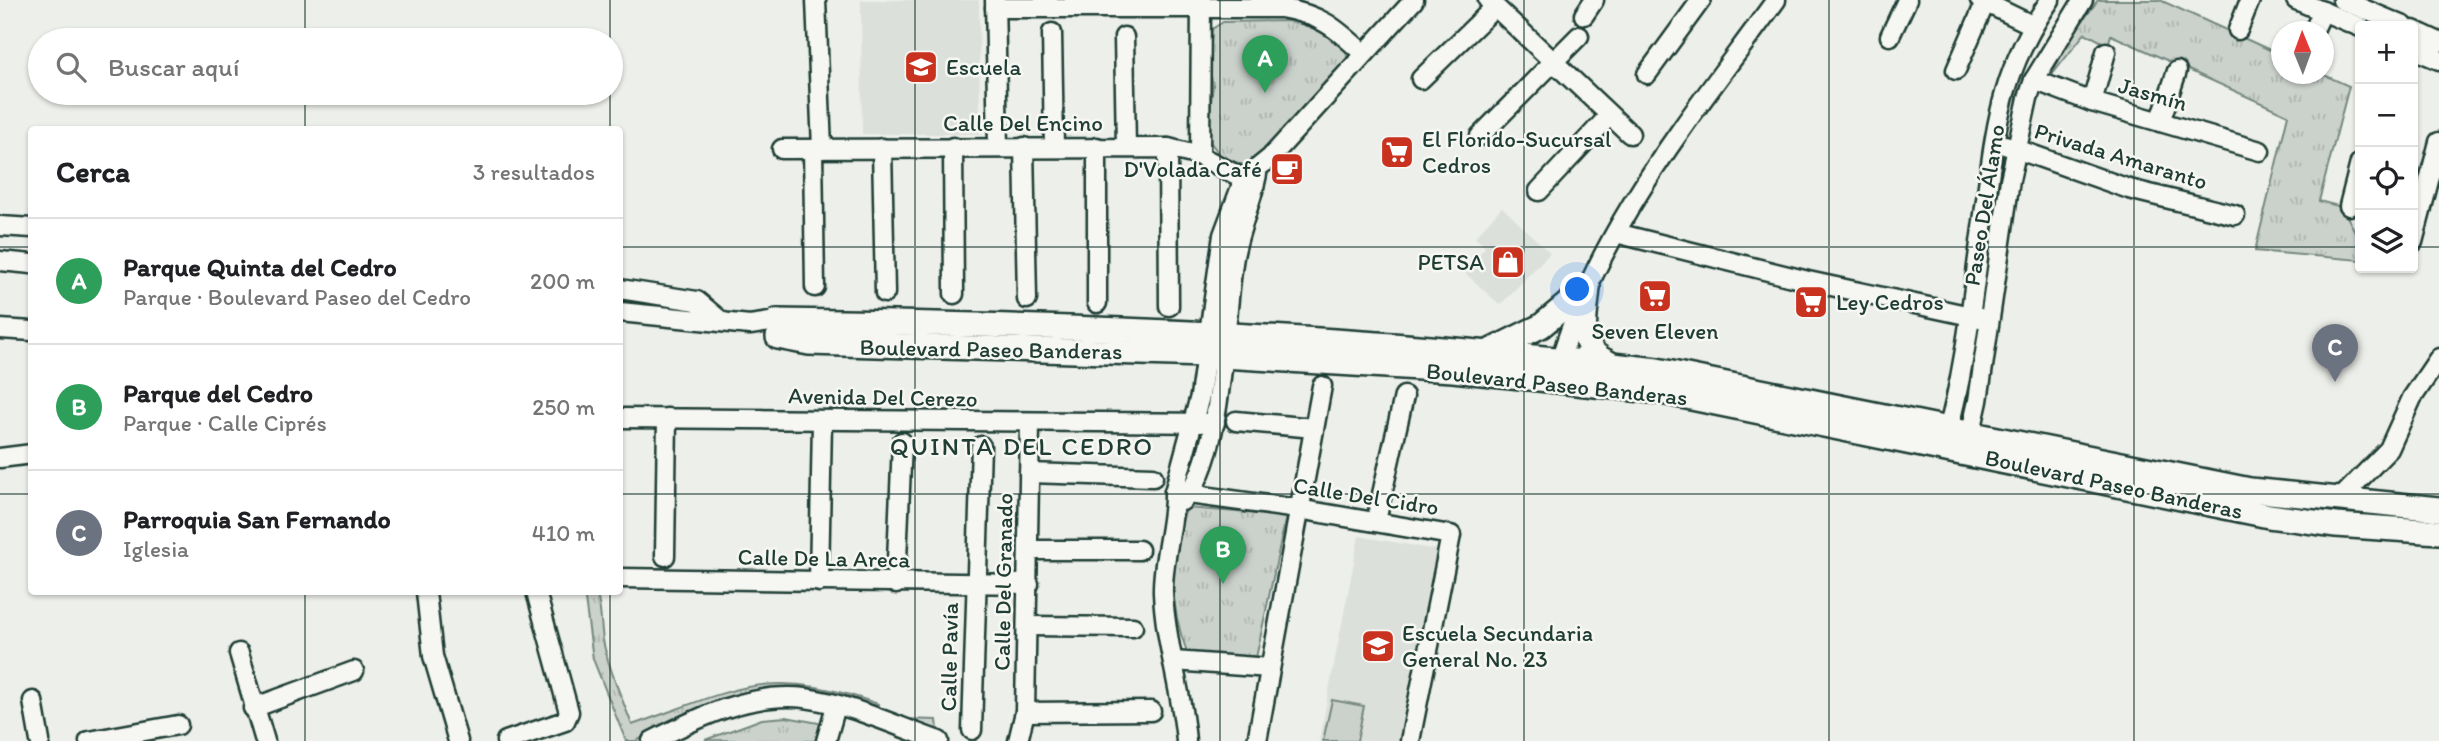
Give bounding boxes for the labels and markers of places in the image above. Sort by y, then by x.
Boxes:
pin: A [1242,35,1288,93]
school or university icon: Escuela [902,48,940,86]
place label: Escuela [946,53,1022,81]
place label: El Florido-Sucursal Cedros [1422,125,1612,179]
supermarket icon: El Florido-Sucursal Cedros [1378,133,1416,171]
cafe icon: D'Volada Café [1268,150,1306,188]
place label: D'Volada Café [1123,155,1262,183]
shop icon: PETSA [1489,243,1527,281]
place label: PETSA [1418,248,1484,276]
supermarket icon: Seven Eleven [1636,277,1674,315]
supermarket icon: Ley Cedros [1792,283,1830,321]
place label: Ley Cedros [1836,288,1944,316]
place label: Seven Eleven [1591,317,1719,345]
pin: C [2312,324,2358,382]
pin: B [1200,526,1246,584]
place label: Escuela Secundaria General No. 23 [1402,619,1593,673]
school or university icon: Escuela Secundaria General No. 23 [1359,627,1397,665]

